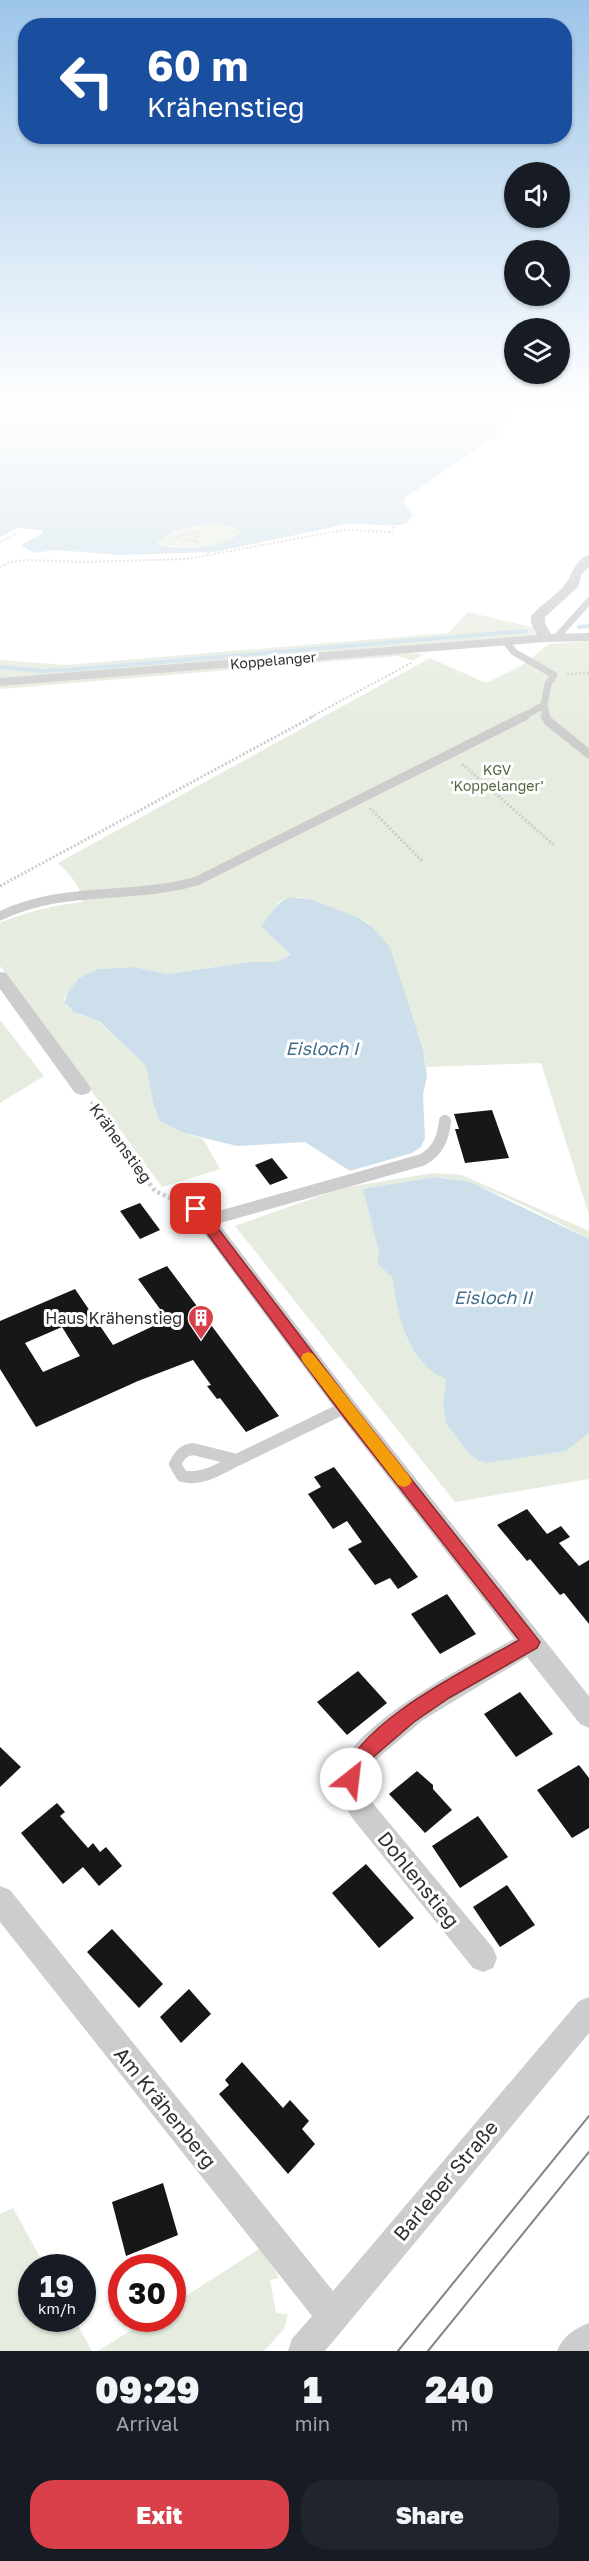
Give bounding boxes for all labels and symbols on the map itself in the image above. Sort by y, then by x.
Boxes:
street label: Koppelanger [229,648,317,672]
park label: KGV 'Koppelanger' [450,761,544,794]
water label: Eisloch I [286,1037,360,1059]
street label: Krähenstieg [85,1099,157,1187]
pin [170,1183,221,1234]
water label: Eisloch II [454,1286,534,1308]
building icon: Haus Krähenstieg [186,1303,216,1341]
place label: Haus Krähenstieg [45,1308,182,1328]
position arrow [319,1747,383,1811]
street label: Dohlenstieg [373,1826,465,1932]
street label: Am Krähenberg [110,2042,222,2172]
street label: Barleber Straße [388,2115,502,2245]
speed limit sign: 30 [108,2254,186,2332]

